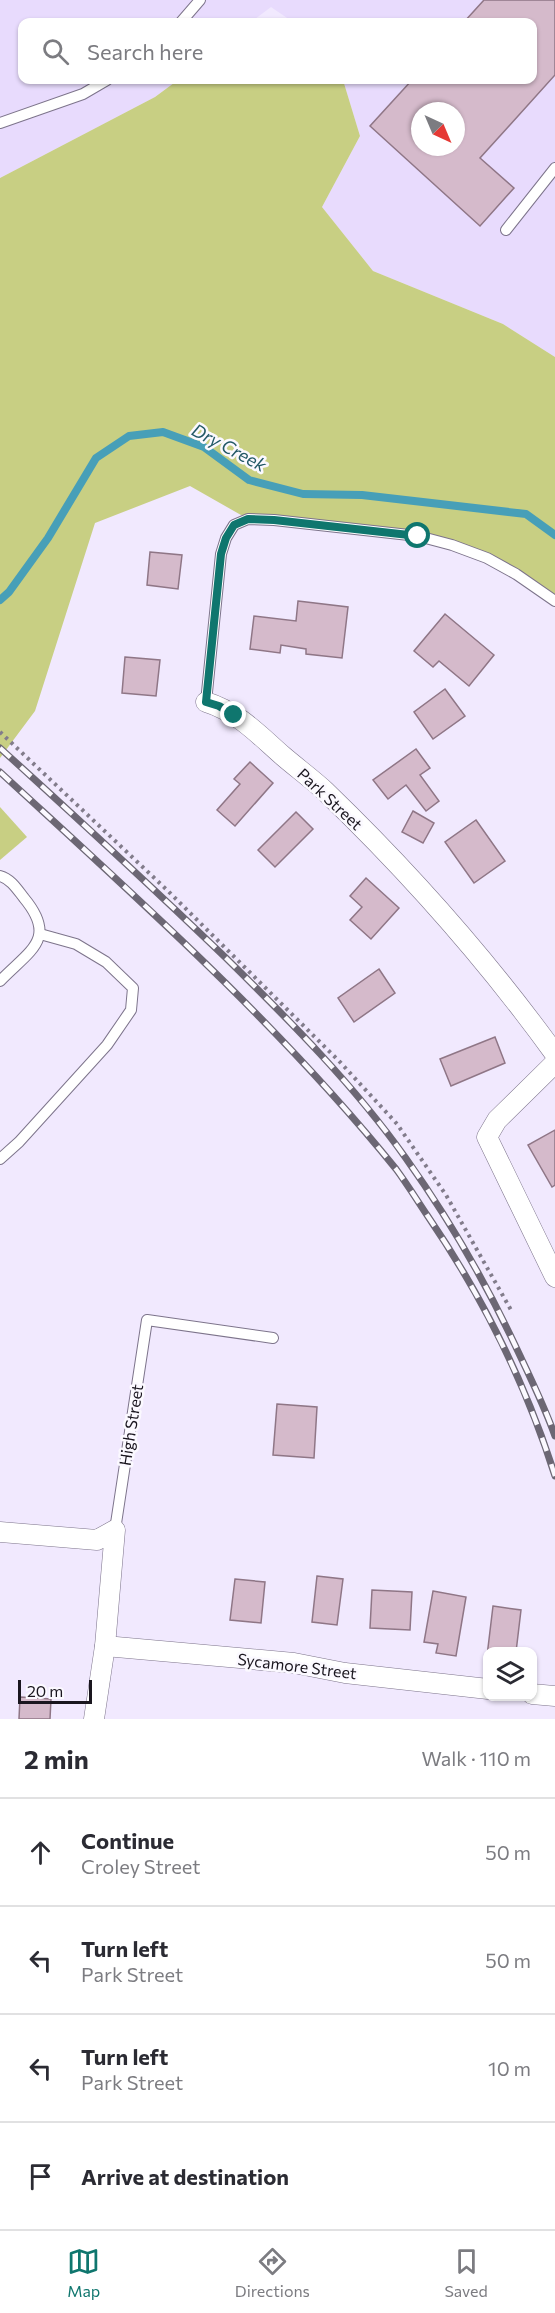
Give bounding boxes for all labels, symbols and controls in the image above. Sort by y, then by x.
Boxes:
search box [18,18,537,84]
icon: search [39,35,72,68]
text: Search here [87,38,203,65]
north arrow [411,102,465,156]
water label: Dry Creek [188,418,272,476]
route start [404,522,430,548]
route end [220,701,246,727]
street label: Park Street [294,764,367,834]
street label: High Street [115,1382,146,1467]
map controls [483,1647,537,1701]
button: layers [483,1647,537,1701]
street label: Sycamore Street [237,1649,358,1682]
scale bar [18,1677,92,1704]
text: 20 m [27,1681,63,1700]
text: 2 min [24,1743,89,1774]
text: Walk · 110 m [421,1746,531,1770]
text: Continue [81,1827,174,1854]
icon: ahead [24,1836,57,1869]
text: 50 m [485,1840,531,1864]
text: Croley Street [81,1854,200,1878]
text: Turn left [81,1935,168,1962]
icon: left [24,1944,57,1977]
text: 50 m [485,1948,531,1972]
text: Park Street [81,1962,183,1986]
text: Turn left [81,2043,168,2070]
icon: left [24,2052,57,2085]
text: 10 m [488,2056,531,2080]
text: Park Street [81,2070,183,2094]
icon: arrive [24,2160,57,2193]
text: Arrive at destination [81,2163,289,2190]
tab: Map [67,2245,100,2300]
tab: Directions [235,2245,310,2300]
tab: Saved [444,2245,488,2300]

